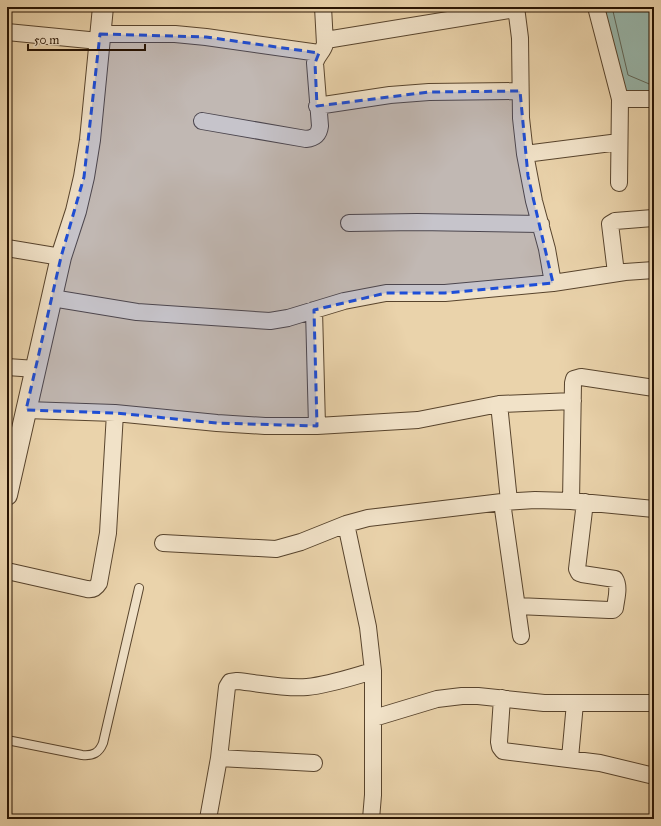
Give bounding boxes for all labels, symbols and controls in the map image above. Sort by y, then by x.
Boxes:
scale bar [28,26,145,52]
text: 50 m [34,33,59,47]

